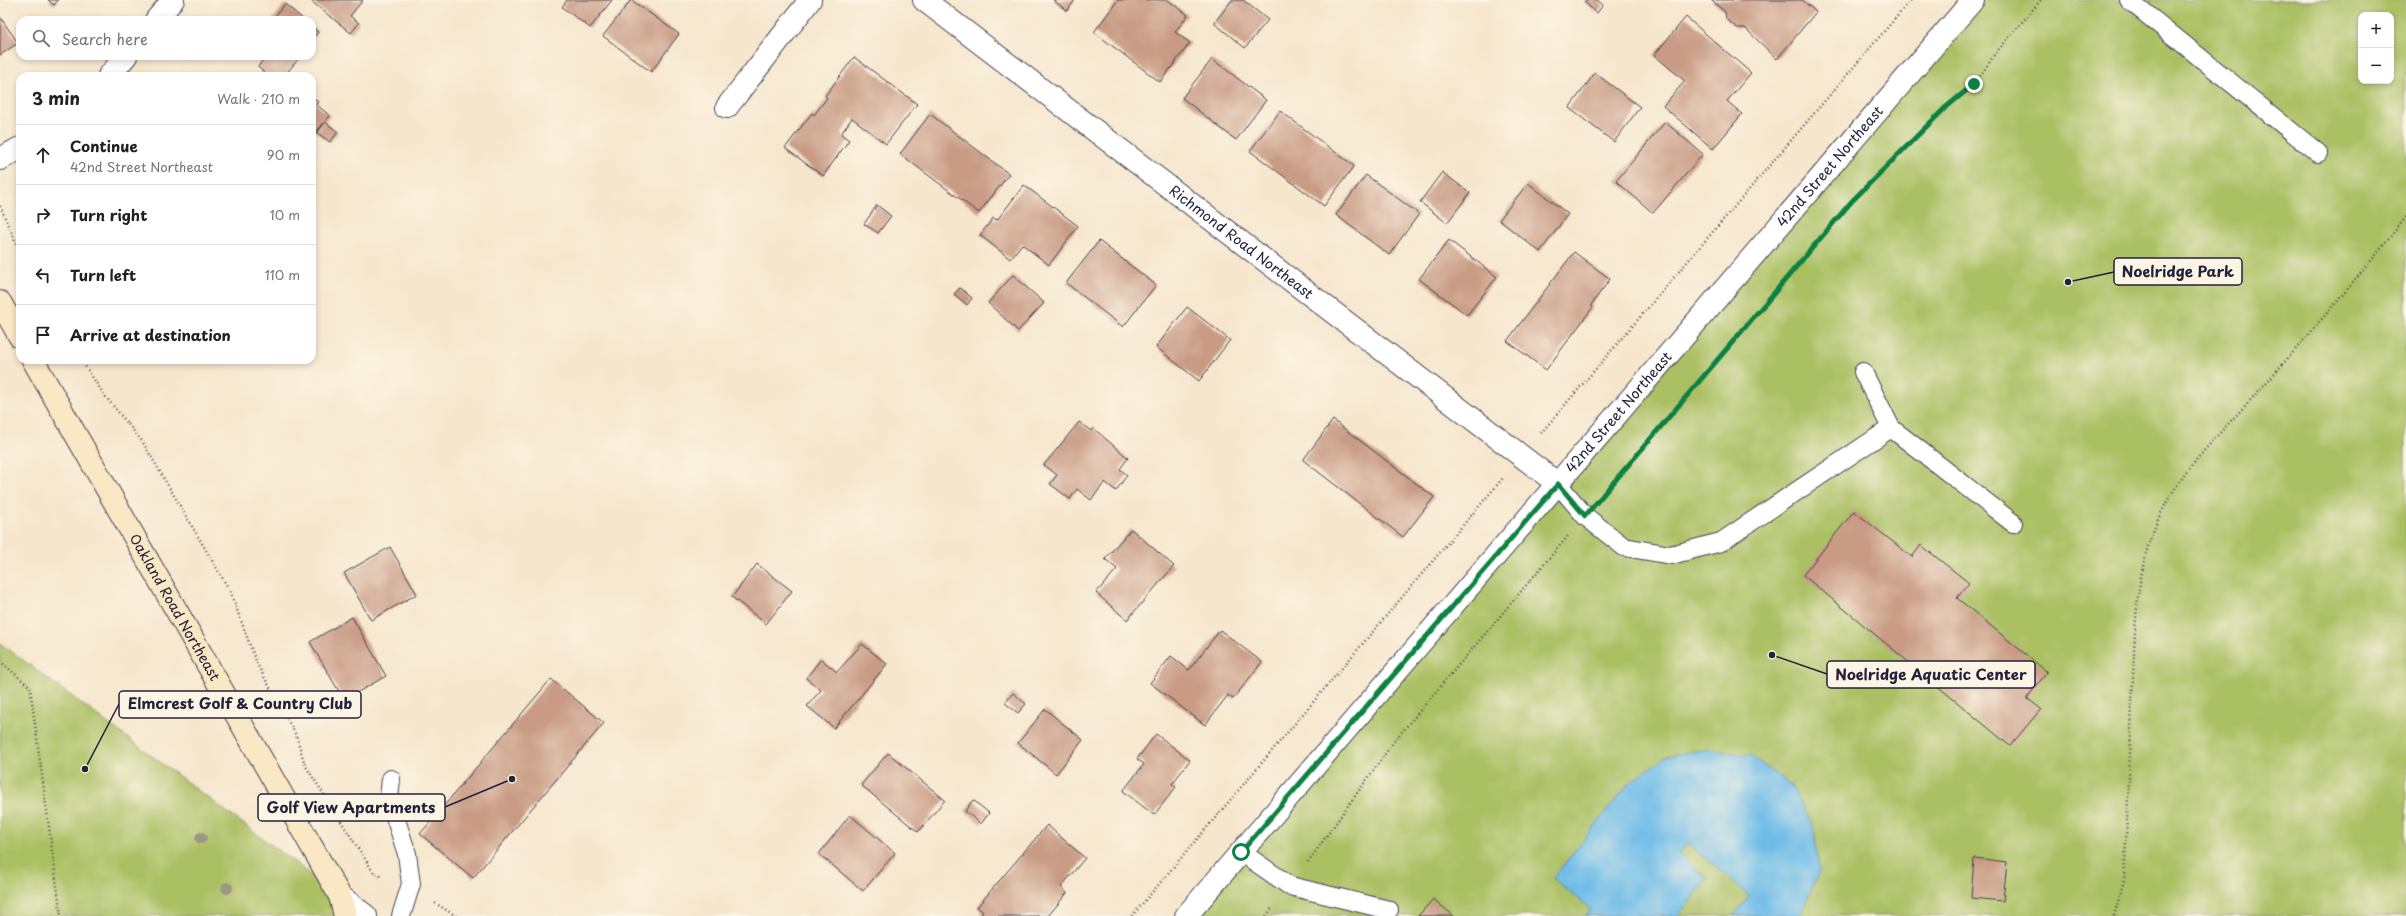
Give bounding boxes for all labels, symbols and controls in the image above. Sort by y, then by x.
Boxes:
map controls [2358,12,2394,84]
button: + [2358,12,2394,48]
search box [16,16,316,60]
icon: search [30,27,52,49]
text: Search here [62,27,148,50]
button: − [2358,48,2394,84]
route end [1965,75,1983,93]
text: 3 min [32,85,80,111]
text: Walk · 210 m [217,89,300,108]
street label: 42nd Street Northeast [1771,101,1888,232]
text: Continue [70,134,138,157]
icon: ahead [32,144,54,166]
text: 90 m [267,145,300,164]
text: 42nd Street Northeast [70,157,213,176]
street label: Richmond Road Northeast [1165,180,1318,304]
text: Turn right [70,203,147,226]
icon: right [32,204,54,226]
text: 10 m [270,205,300,224]
callout: Noelridge Park [2114,258,2242,285]
text: Noelridge Park [2122,259,2234,282]
text: Turn left [70,263,136,286]
icon: left [32,264,54,286]
text: 110 m [265,265,300,284]
text: Arrive at destination [70,323,231,346]
icon: arrive [32,324,54,346]
street label: 42nd Street Northeast [1560,346,1677,477]
street label: Oakland Road Northeast [125,530,226,685]
callout: Noelridge Aquatic Center [1827,661,2035,688]
text: Noelridge Aquatic Center [1835,662,2027,685]
callout: Elmcrest Golf & Country Club [119,691,361,718]
text: Elmcrest Golf & Country Club [128,691,352,714]
callout: Golf View Apartments [258,794,445,821]
text: Golf View Apartments [267,795,435,818]
route start [1232,843,1250,861]

